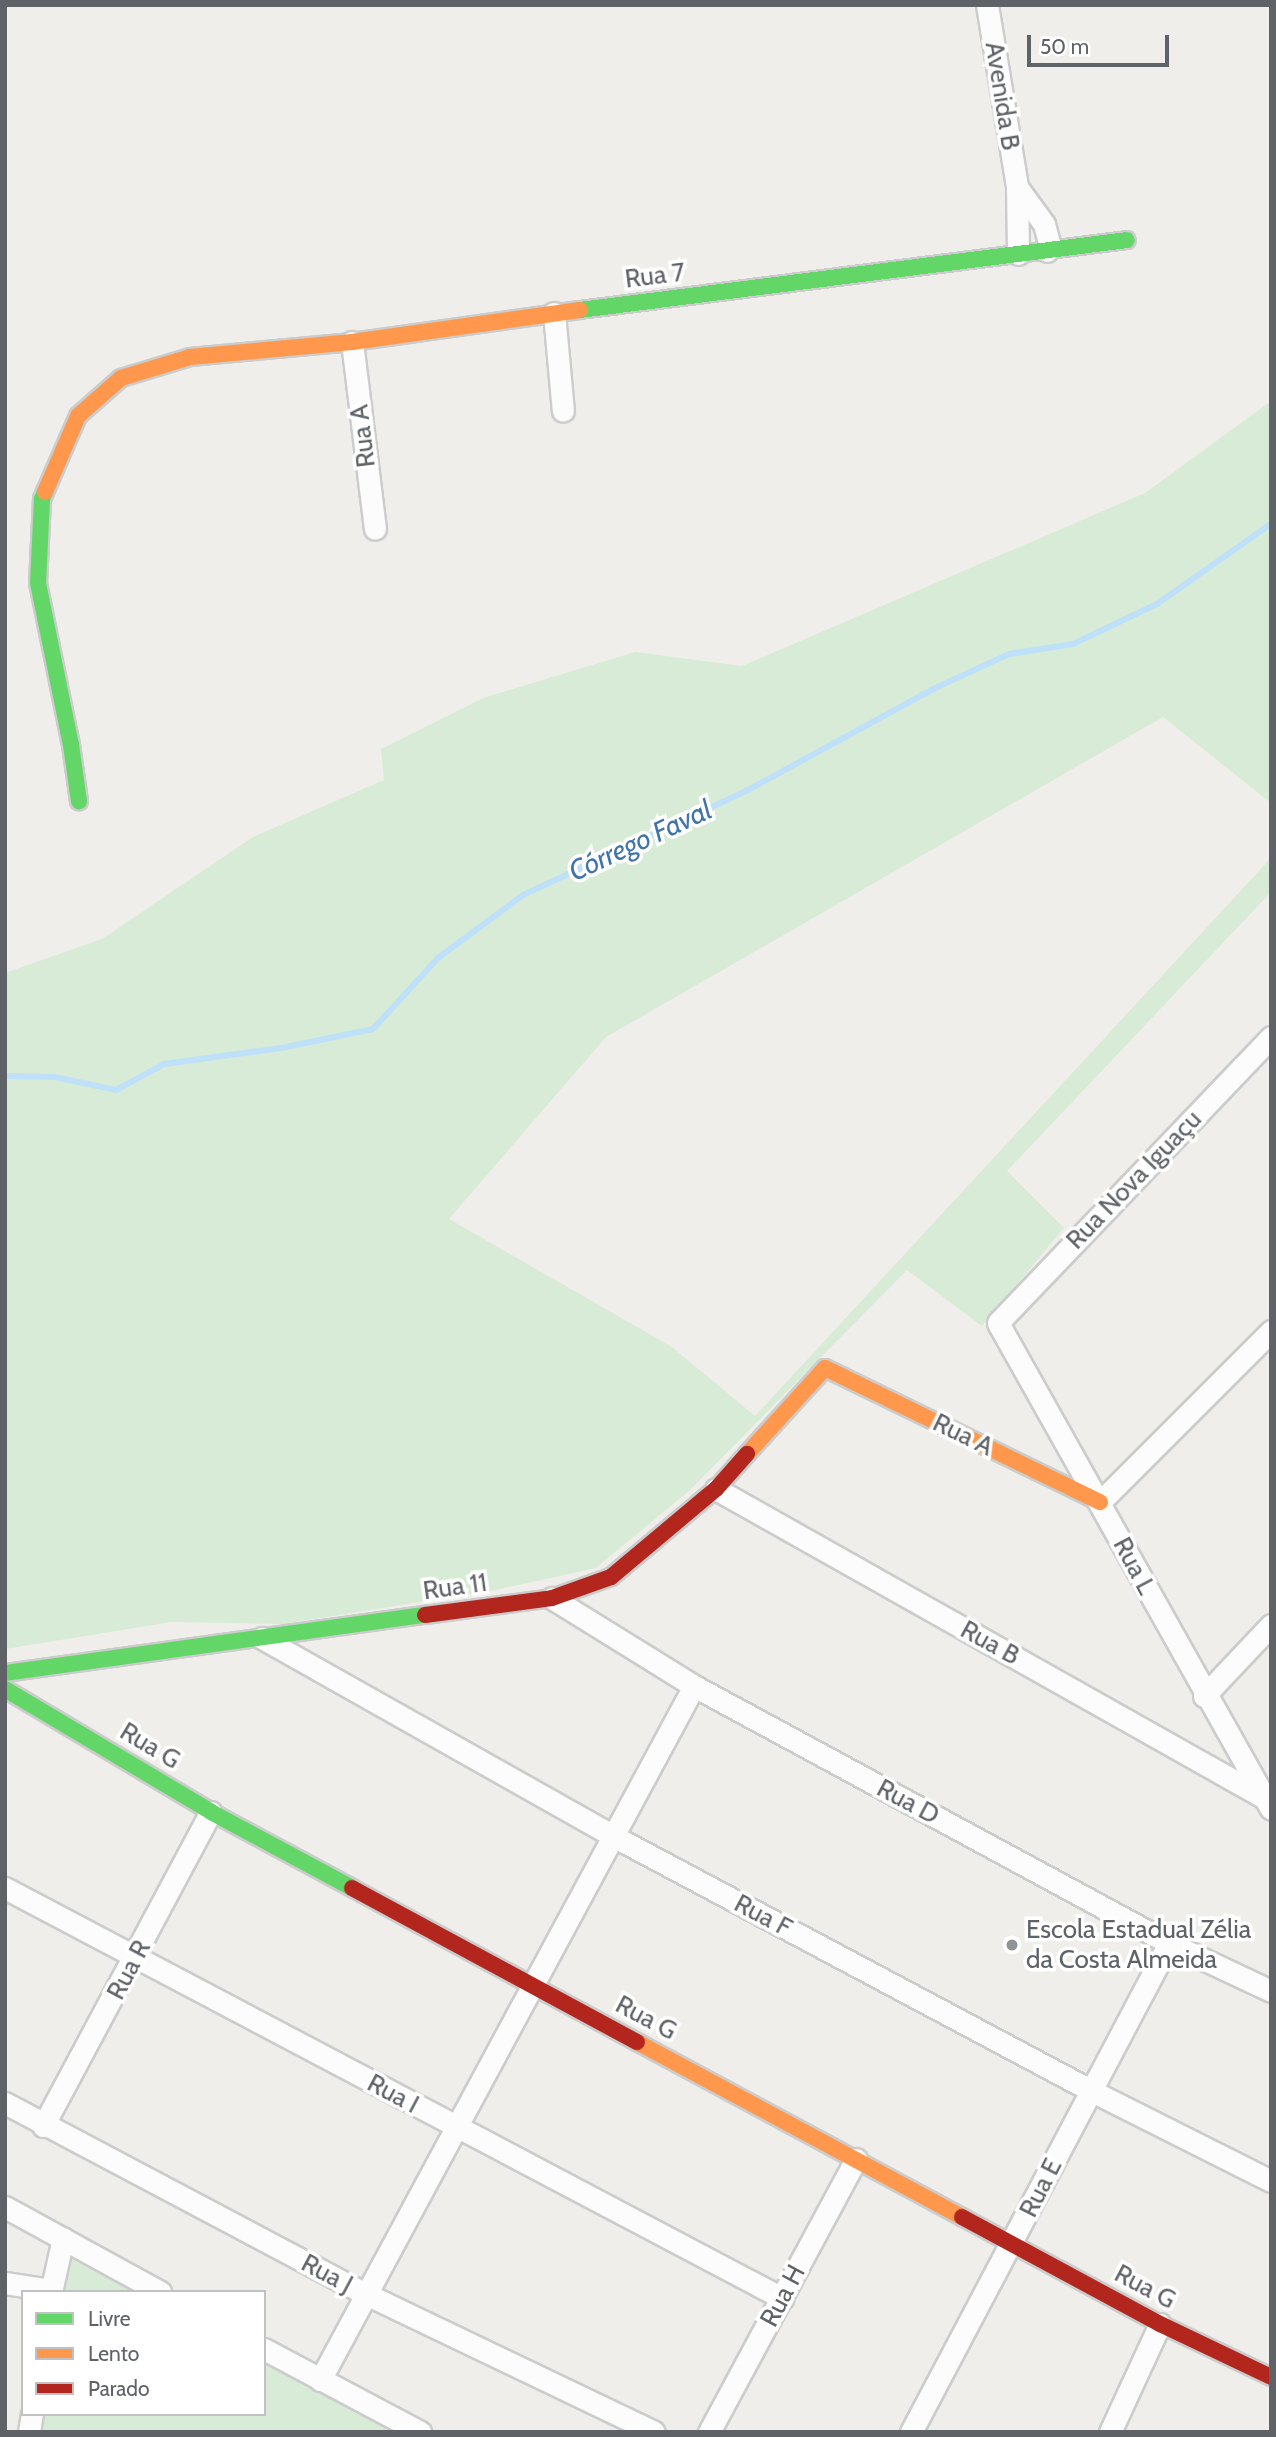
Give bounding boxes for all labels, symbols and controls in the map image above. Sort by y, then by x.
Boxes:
scale bar [1031,21,1173,65]
text: 50 m [1040,34,1089,59]
street label: Avenida B [978,40,1026,152]
street label: Rua 7 [623,257,687,295]
street label: Rua A [344,403,382,469]
water label: Córrego Faval [563,792,717,888]
street label: Rua Nova Iguaçu [1060,1104,1208,1256]
street label: Rua A [928,1407,998,1463]
street label: Rua L [1106,1532,1162,1600]
street label: Rua 11 [421,1567,489,1607]
street label: Rua B [955,1614,1025,1672]
street label: Rua G [114,1716,186,1776]
street label: Rua D [871,1773,945,1831]
street label: Rua F [729,1888,797,1944]
place label: Escola Estadual Zélia da Costa Almeida [1026,1914,1251,1976]
street label: Rua R [100,1935,158,2005]
marker: Escola Estadual Zélia da Costa Almeida [1004,1937,1020,1953]
street label: Rua G [610,1989,682,2047]
street label: Rua I [362,2068,424,2120]
street label: Rua E [1013,2153,1069,2223]
street label: Rua J [296,2248,358,2300]
street label: Rua G [1109,2258,1181,2316]
street label: Rua H [754,2260,812,2332]
legend [21,2290,266,2416]
text: Livre [88,2306,130,2331]
text: Lento [88,2341,139,2366]
text: Parado [88,2376,150,2401]

